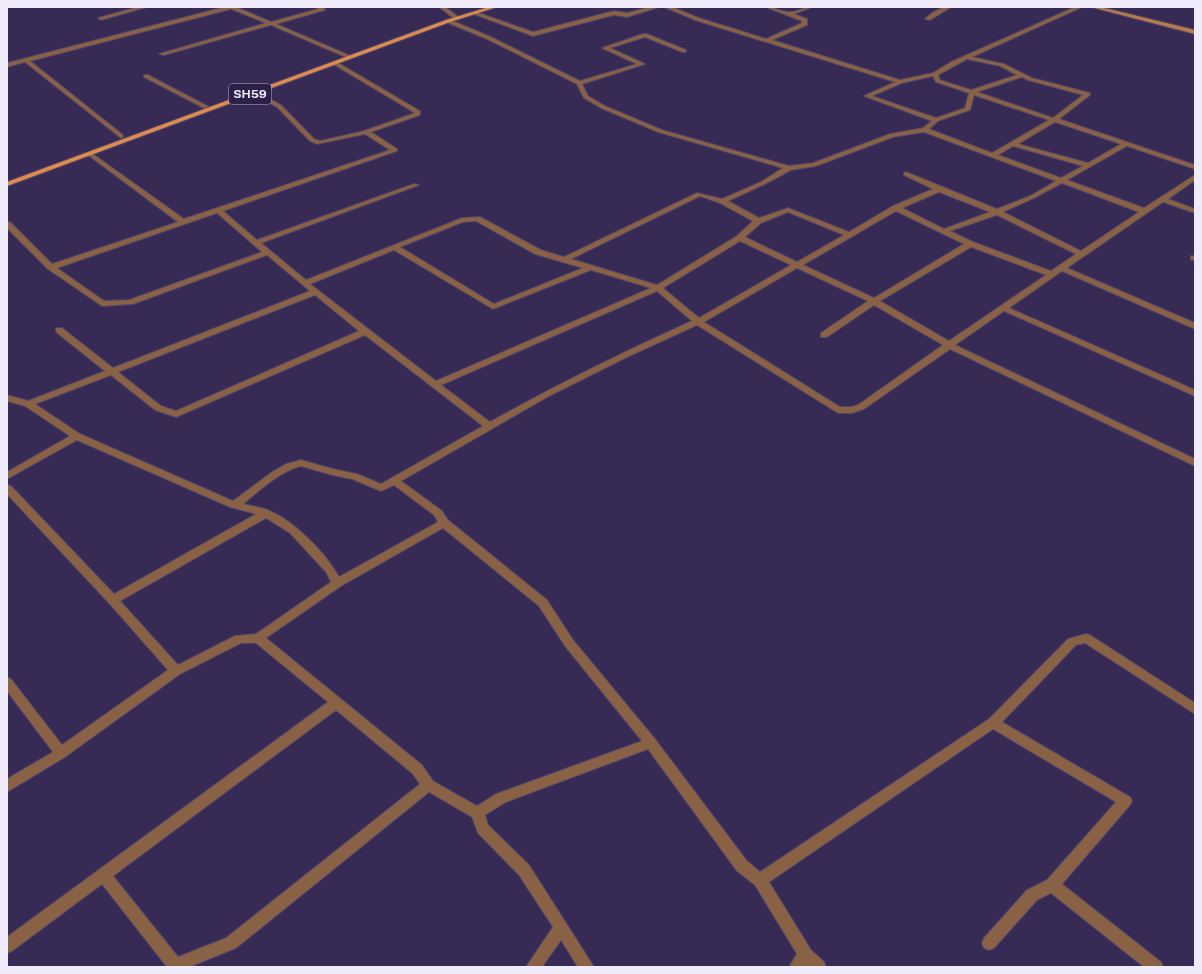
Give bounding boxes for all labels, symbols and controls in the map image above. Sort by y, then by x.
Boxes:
road number: SH59 [229,84,271,104]

